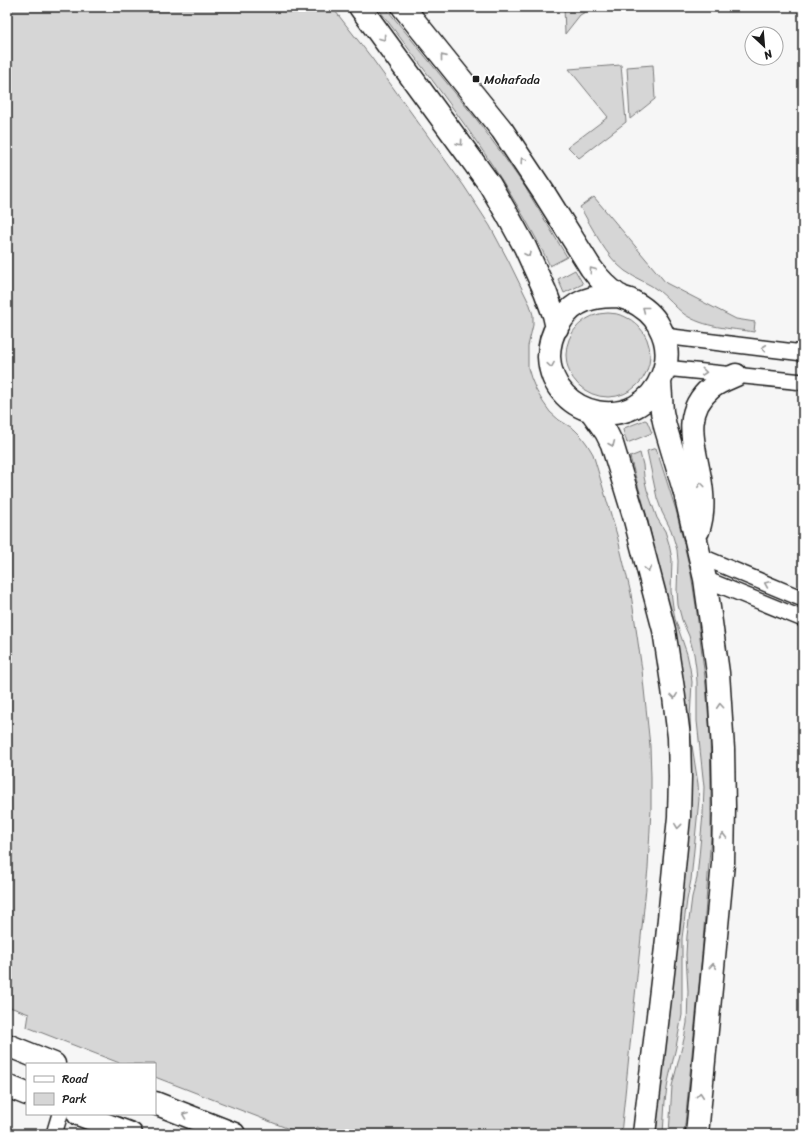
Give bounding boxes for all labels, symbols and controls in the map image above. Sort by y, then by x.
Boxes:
north arrow [744,26,784,66]
one-way arrow [379,34,386,41]
text: N [760,44,777,65]
one-way arrow [441,55,448,62]
place label: Mohafada [484,68,541,91]
marker: Mohafada [471,74,481,84]
one-way arrow [455,139,462,146]
one-way arrow [520,157,528,164]
one-way arrow [523,250,531,257]
one-way arrow [590,267,597,274]
one-way arrow [643,307,650,314]
one-way arrow [761,344,767,353]
one-way arrow [546,362,555,368]
one-way arrow [701,367,707,376]
one-way arrow [607,440,615,447]
one-way arrow [697,482,706,489]
one-way arrow [643,566,651,572]
one-way arrow [764,581,771,589]
one-way arrow [669,693,678,699]
one-way arrow [716,703,725,709]
one-way arrow [674,823,683,829]
one-way arrow [719,833,727,839]
one-way arrow [708,963,717,969]
legend [26,1063,156,1115]
text: Road [62,1068,89,1090]
text: Park [62,1088,87,1110]
one-way arrow [696,1092,705,1098]
one-way arrow [181,1111,188,1119]

